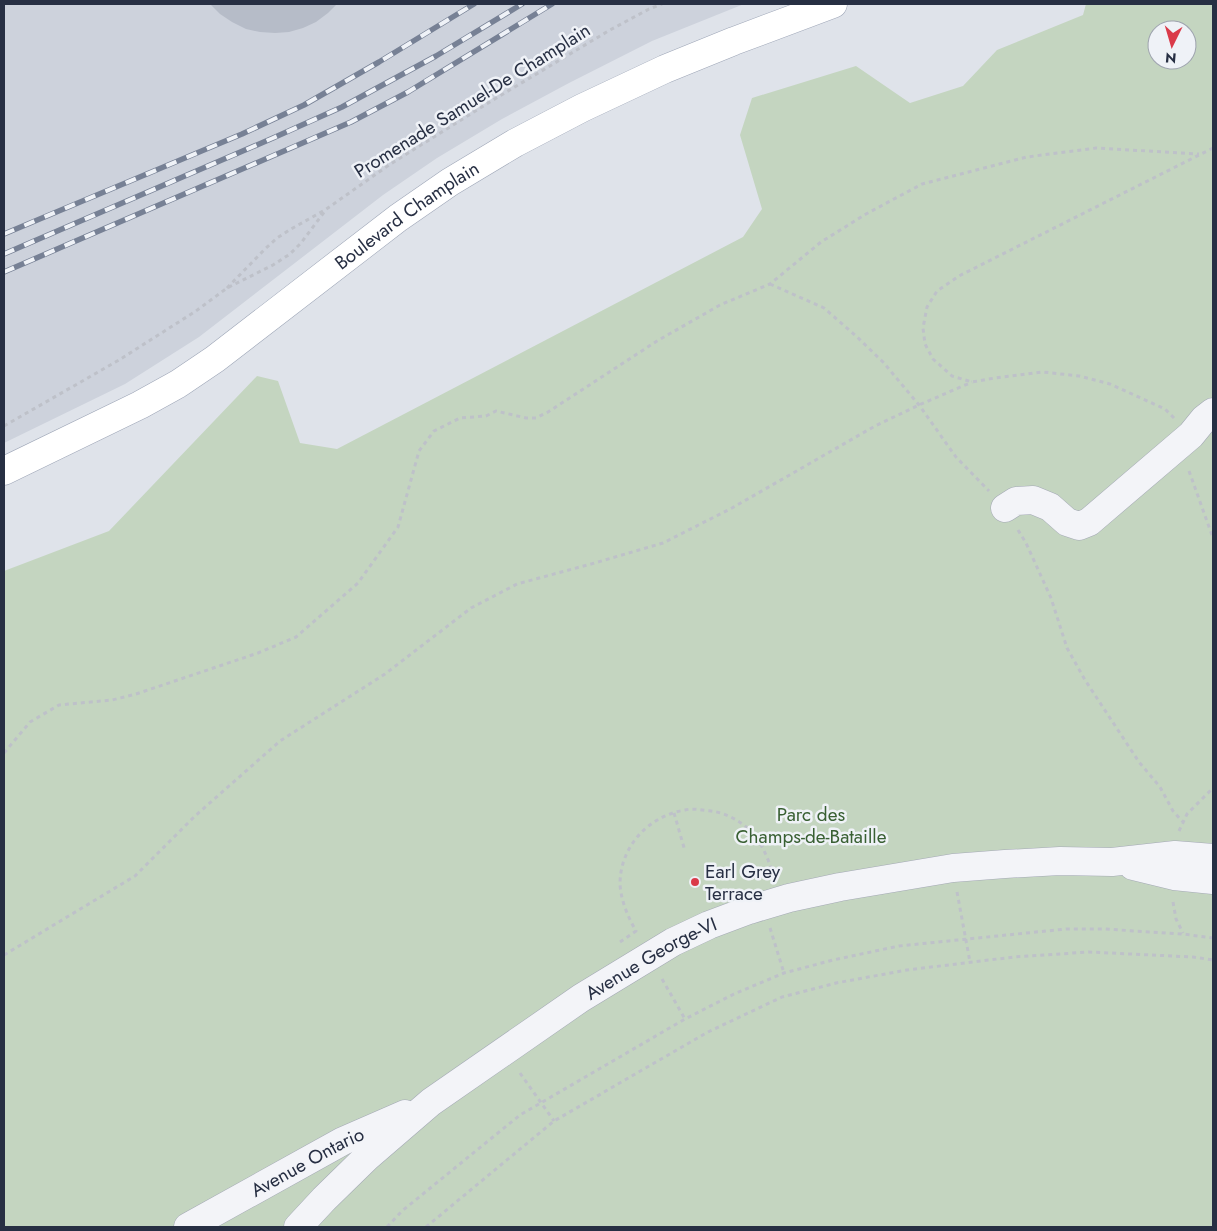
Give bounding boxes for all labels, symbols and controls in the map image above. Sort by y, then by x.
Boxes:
street label: Promenade Samuel-De Champlain [349,16,596,184]
north arrow [1147,20,1197,70]
text: N [1164,48,1177,68]
street label: Boulevard Champlain [329,155,484,276]
park label: Parc des Champs-de-Bataille [736,801,887,850]
place label: Earl Grey Terrace [705,858,781,907]
marker: Earl Grey Terrace [689,876,701,888]
street label: Avenue George-VI [580,910,721,1006]
street label: Avenue Ontario [246,1121,368,1204]

